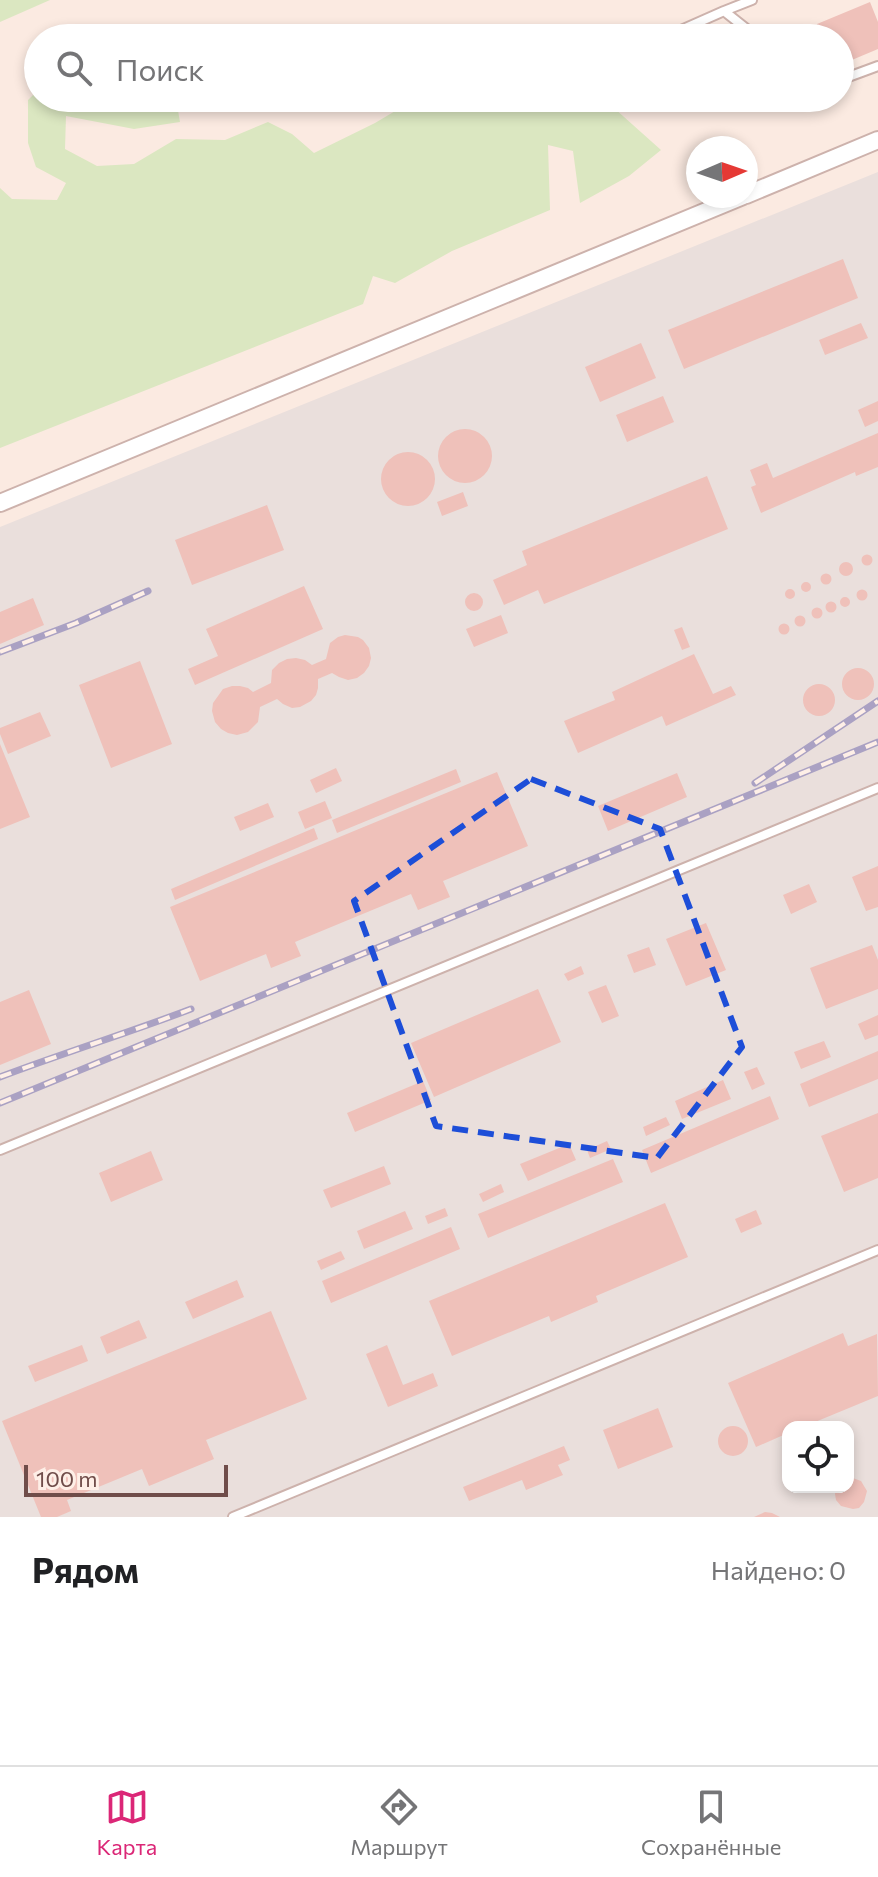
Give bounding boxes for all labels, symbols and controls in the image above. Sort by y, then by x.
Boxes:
search box [24,24,854,112]
icon: search [52,46,96,90]
text: Поиск [116,50,204,87]
north arrow [686,136,758,208]
map controls [782,1421,854,1493]
button: locate [782,1421,854,1493]
scale bar [24,1461,228,1497]
text: 100 m [36,1465,98,1492]
text: Рядом [32,1548,139,1590]
text: Найдено: 0 [711,1554,846,1585]
tab: Карта [97,1785,157,1860]
tab: Маршрут [350,1785,448,1860]
tab: Сохранённые [641,1785,781,1860]

